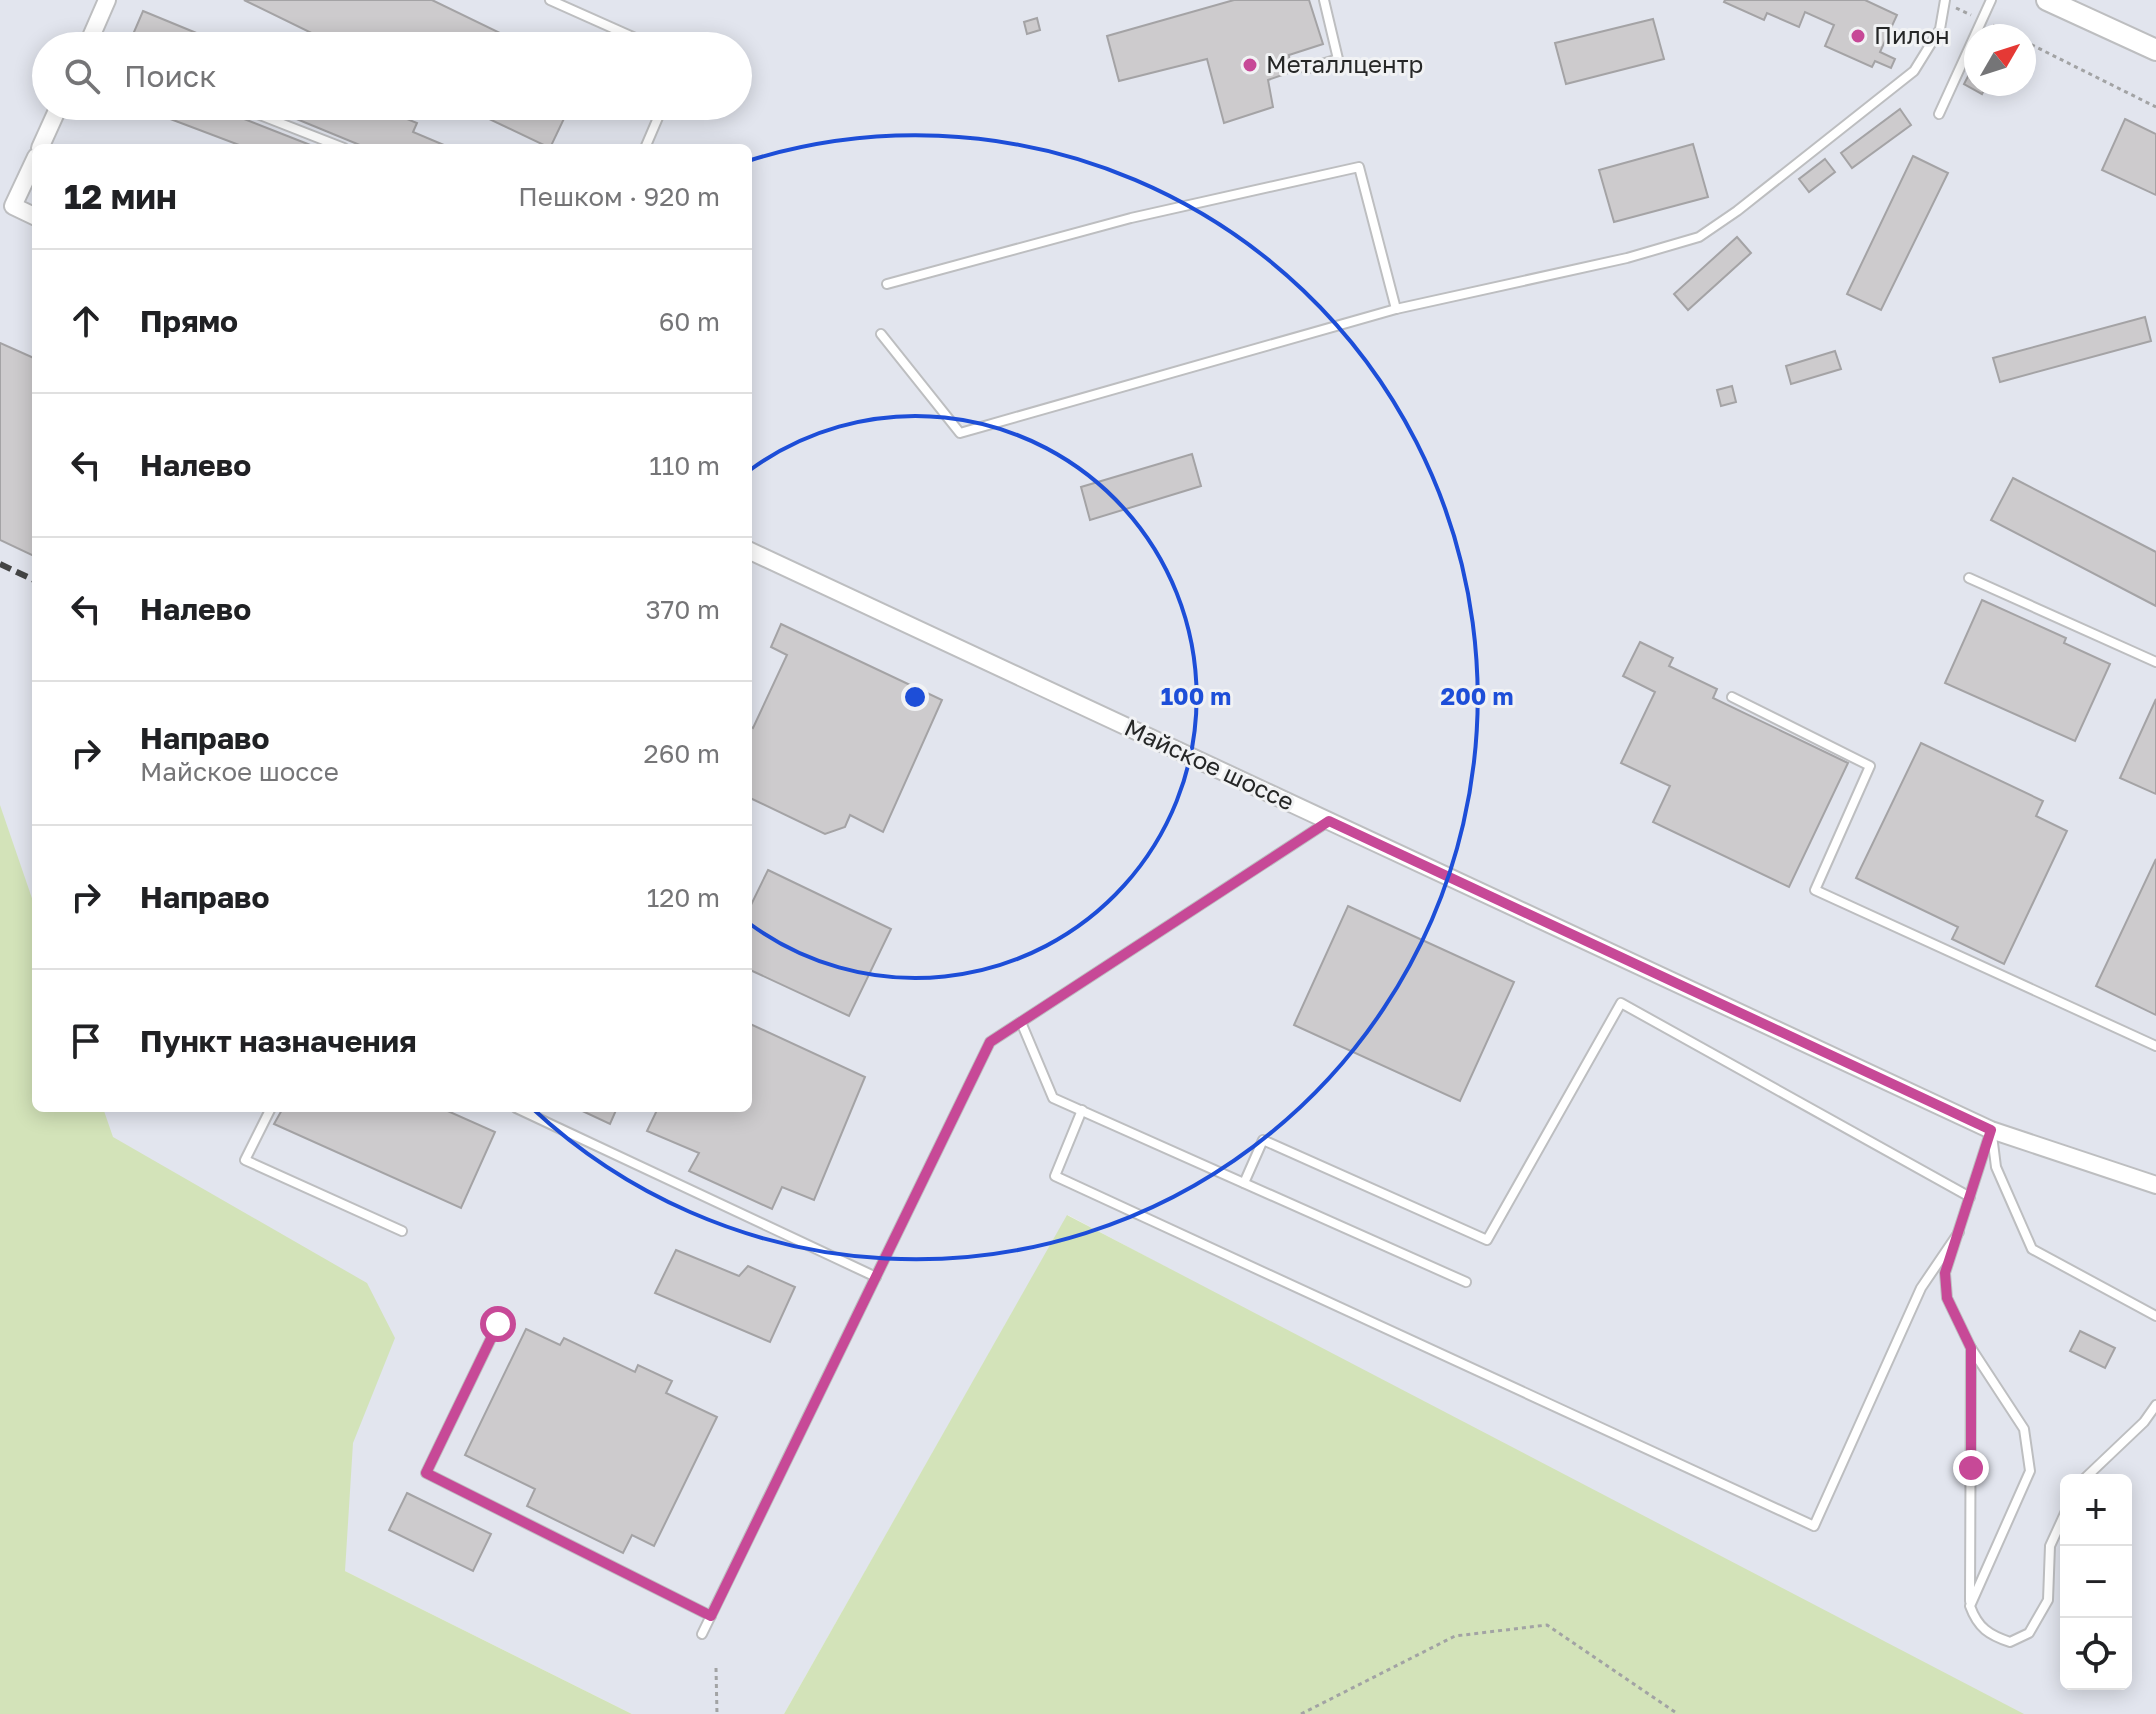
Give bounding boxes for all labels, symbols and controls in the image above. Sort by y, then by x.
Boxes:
place label: Пилон [1874,20,1950,49]
north arrow [1964,24,2036,96]
marker: Пилон [1849,27,1867,45]
search box [32,32,752,120]
place label: Металлцентр [1266,49,1423,78]
icon: search [60,54,104,98]
marker: Металлцентр [1241,56,1259,74]
text: Поиск [124,58,216,94]
text: 12 мин [64,176,177,216]
text: Пешком · 920 m [518,181,720,212]
icon: ahead [64,299,108,343]
text: Прямо [140,303,238,339]
text: 60 m [659,306,720,337]
icon: left [64,443,108,487]
text: Налево [140,447,251,483]
text: 110 m [649,450,720,481]
icon: left [64,587,108,631]
text: Налево [140,591,251,627]
text: 370 m [645,594,720,625]
text: 100 m [1161,681,1231,710]
text: 200 m [1441,681,1513,710]
centre of rings [901,683,929,711]
street label: Майское шоссе [1120,712,1299,816]
text: Направо [140,720,269,756]
icon: right [64,731,108,775]
text: 260 m [644,738,720,769]
text: Майское шоссе [140,756,339,787]
icon: right [64,875,108,919]
text: Направо [140,879,269,915]
text: 120 m [647,882,720,913]
icon: arrive [64,1019,108,1063]
text: Пункт назначения [140,1023,417,1059]
route start [480,1306,516,1342]
route end [1953,1450,1989,1486]
map controls [2060,1474,2132,1690]
button: + [2060,1474,2132,1546]
button: − [2060,1546,2132,1618]
button: locate [2060,1618,2132,1690]

